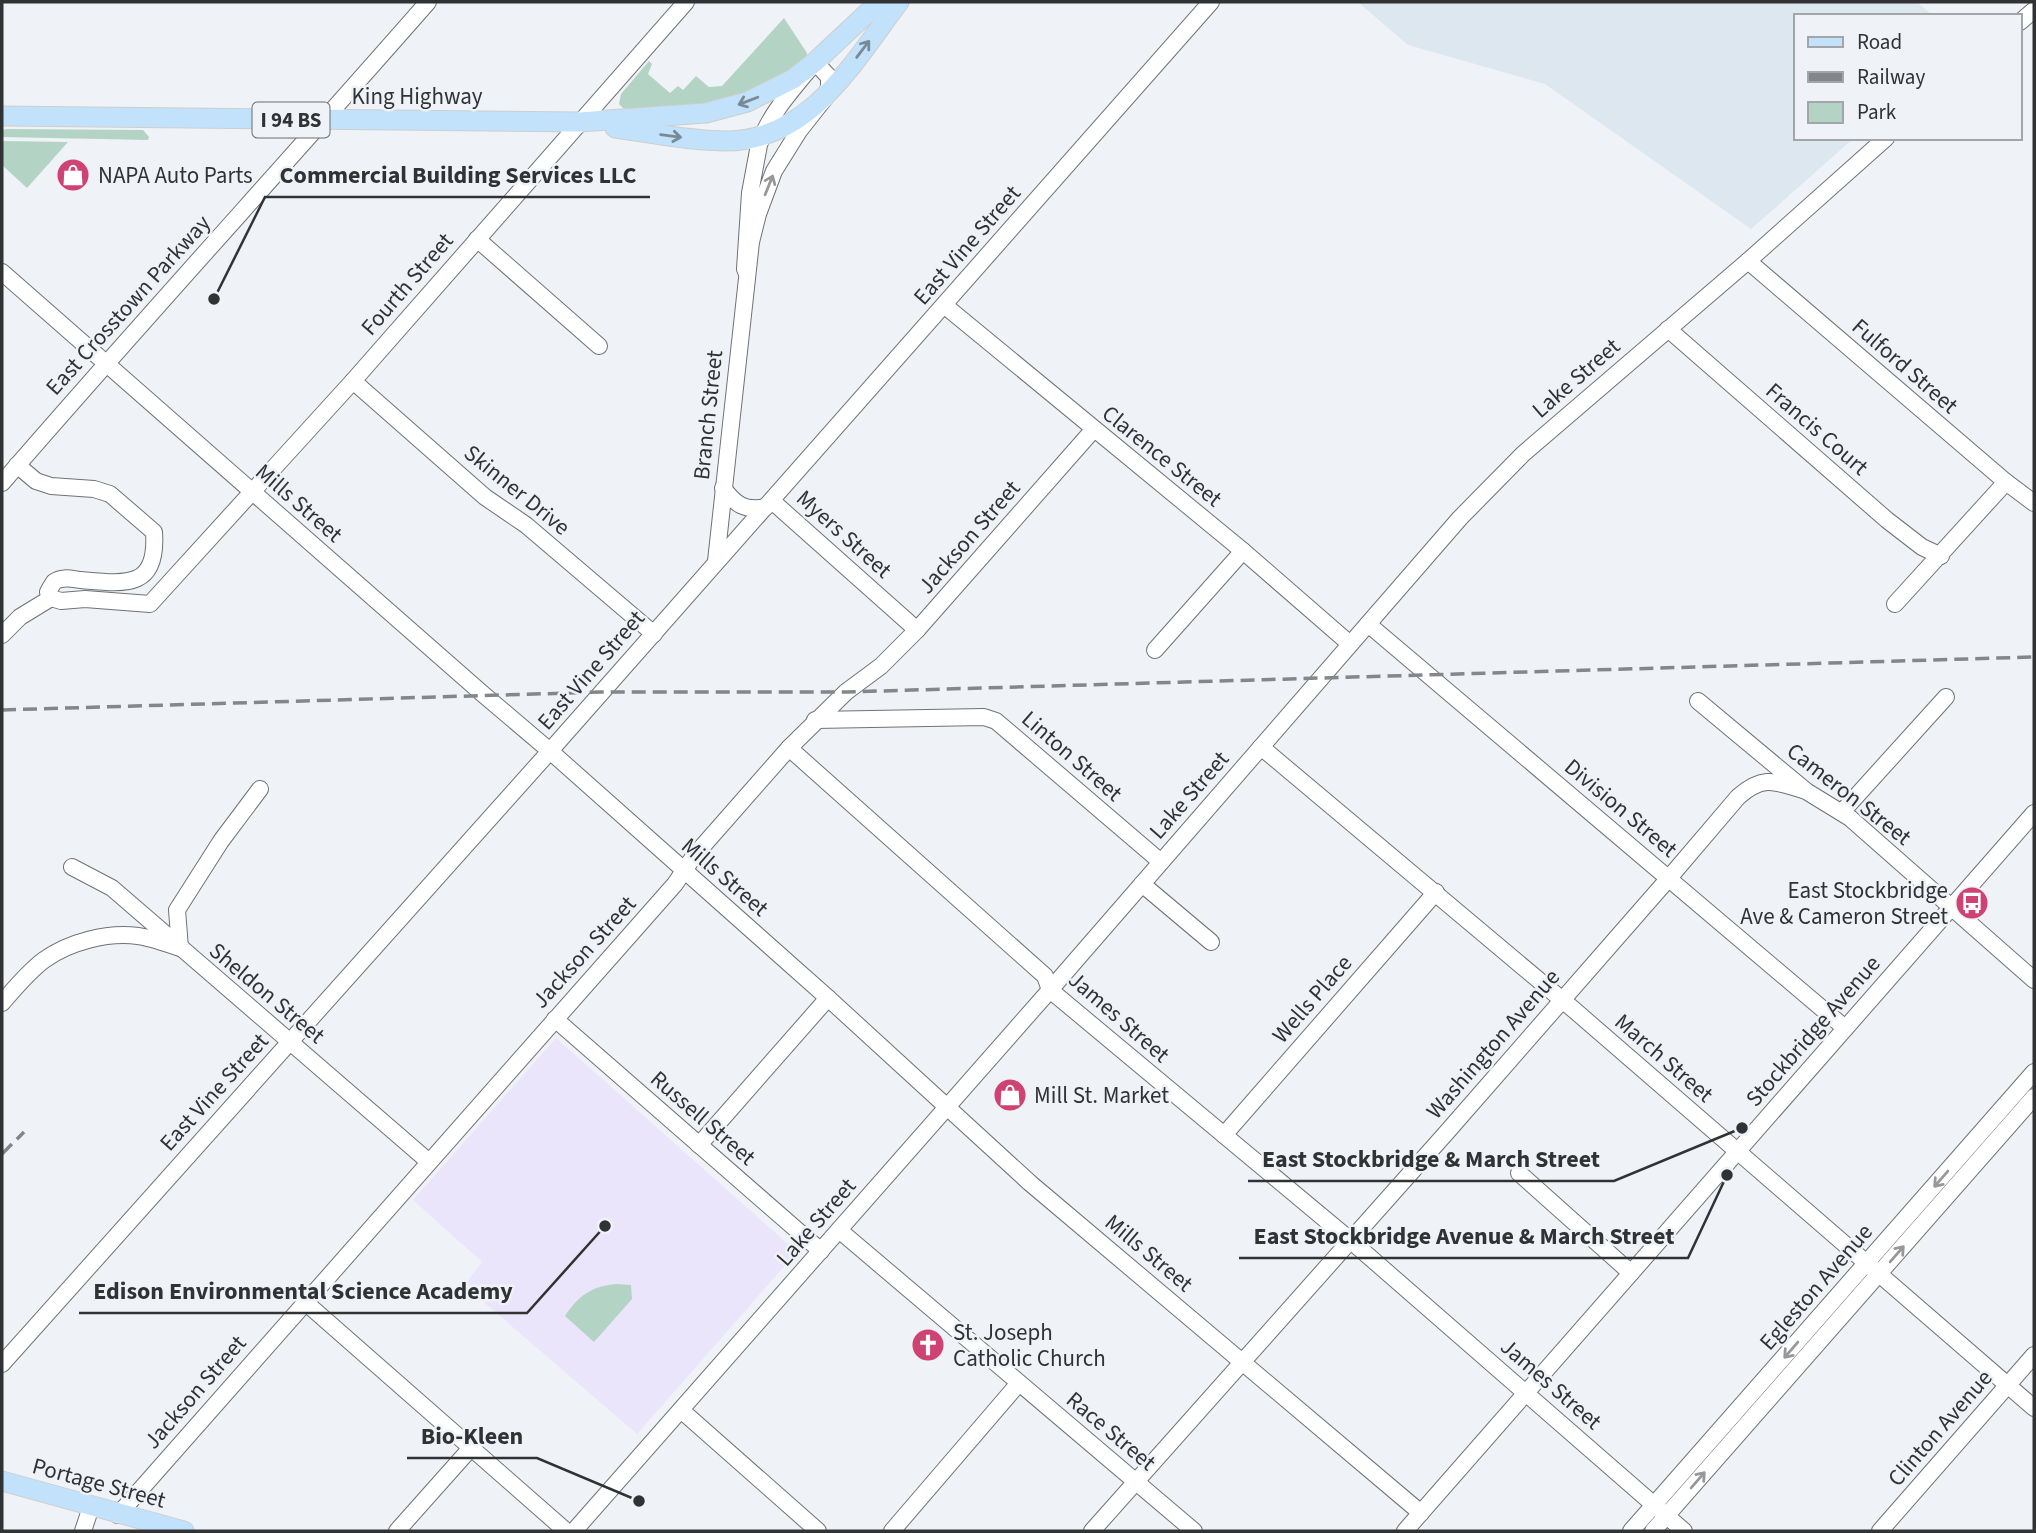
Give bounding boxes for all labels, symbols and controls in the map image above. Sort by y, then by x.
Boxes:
legend [1794,14,2022,140]
text: Road [1857,27,1902,57]
one-way arrow [856,40,871,59]
text: Railway [1857,62,1925,92]
street label: King Highway [351,80,483,113]
one-way arrow [737,96,759,109]
text: Park [1857,97,1897,127]
road number: I 94 BS [252,102,330,138]
one-way arrow [659,129,682,142]
callout: Commercial Building Services LLC [265,152,650,197]
shop icon: NAPA Auto Parts [54,156,92,194]
text: Commercial Building Services LLC [280,158,636,193]
place label: NAPA Auto Parts [98,159,253,192]
one-way arrow [763,175,776,196]
street label: East Vine Street [906,178,1028,312]
street label: East Crosstown Parkway [38,207,218,402]
street label: Fourth Street [353,225,461,343]
street label: Fulford Street [1845,311,1965,422]
street label: Lake Street [1525,330,1628,426]
street label: Branch Street [685,348,731,482]
street label: Francis Court [1758,375,1876,483]
street label: Clarence Street [1095,397,1229,515]
street label: Skinner Drive [457,437,577,543]
street label: Mills Street [248,456,350,550]
street label: Jackson Street [910,473,1028,601]
street label: Myers Street [789,482,899,586]
street label: East Vine Street [530,603,652,737]
street label: Linton Street [1014,703,1130,809]
street label: Cameron Street [1780,735,1919,853]
street label: Lake Street [1141,743,1237,846]
street label: Division Street [1557,751,1685,865]
street label: Mills Street [674,830,776,924]
place label: East Stockbridge Ave & Cameron Street [1740,874,1948,933]
bus stop icon: East Stockbridge Ave & Cameron Street [1953,884,1991,922]
street label: Jackson Street [524,888,644,1016]
street label: Sheldon Street [202,935,332,1051]
street label: Wells Place [1264,948,1360,1050]
street label: Stockbridge Avenue [1738,948,1888,1114]
street label: Washington Avenue [1418,962,1568,1126]
street label: James Street [1061,964,1177,1071]
street label: March Street [1607,1006,1721,1110]
street label: East Vine Street [152,1025,276,1158]
street label: Russell Street [643,1063,763,1173]
shop icon: Mill St. Market [991,1076,1029,1114]
place label: Mill St. Market [1034,1079,1169,1112]
callout: East Stockbridge & March Street [1248,1136,1614,1181]
text: East Stockbridge & March Street [1262,1142,1600,1177]
street label: Lake Street [768,1170,864,1273]
one-way arrow [1933,1170,1949,1188]
street label: Mills Street [1098,1206,1200,1300]
callout: East Stockbridge Avenue & March Street [1239,1213,1688,1258]
street label: Egleston Avenue [1752,1216,1880,1358]
text: East Stockbridge Avenue & March Street [1254,1219,1674,1254]
one-way arrow [1889,1245,1905,1263]
callout: Edison Environmental Science Academy [79,1268,527,1313]
text: Edison Environmental Science Academy [93,1274,513,1309]
place label: St. Joseph Catholic Church [953,1316,1106,1375]
church icon: St. Joseph Catholic Church [909,1326,947,1364]
street label: Jackson Street [136,1328,254,1456]
street label: James Street [1493,1331,1609,1438]
one-way arrow [1782,1341,1799,1358]
street label: Clinton Avenue [1880,1362,2000,1494]
street label: Race Street [1059,1384,1163,1479]
callout: Bio-Kleen [407,1413,537,1458]
text: Bio-Kleen [421,1419,523,1454]
street label: Portage Street [29,1449,170,1517]
one-way arrow [1690,1471,1706,1489]

